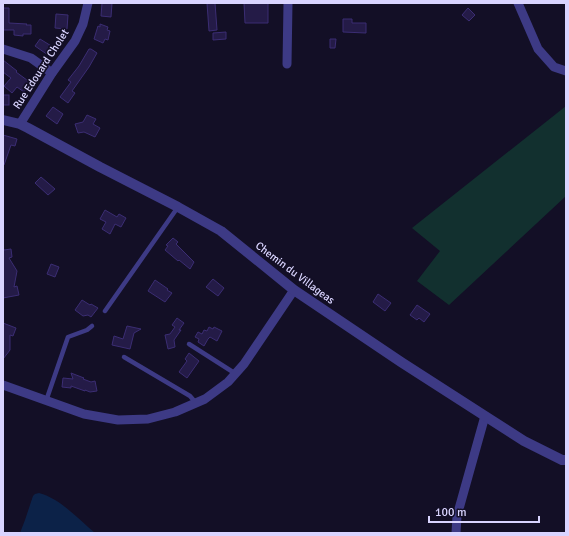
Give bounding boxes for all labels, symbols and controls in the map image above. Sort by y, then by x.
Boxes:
street label: Rue Edouard Cholet [10,27,72,111]
street label: Chemin du Villageas [253,239,337,307]
scale bar [429,498,539,524]
text: 100 m [435,505,467,520]

